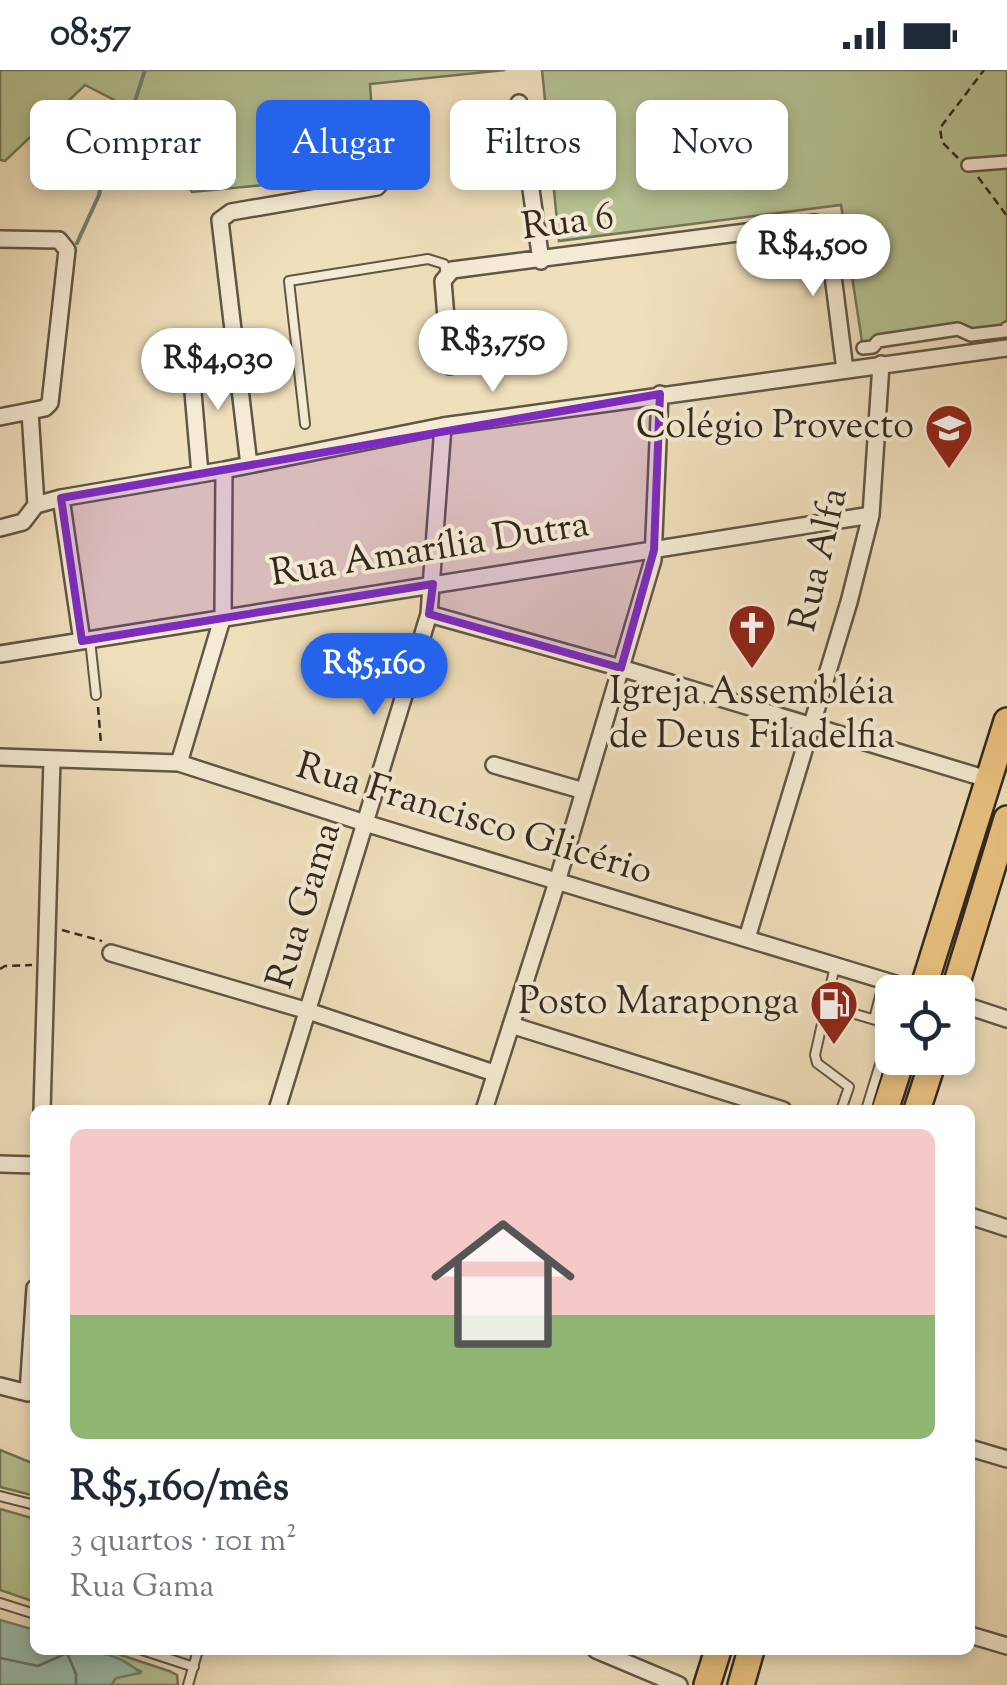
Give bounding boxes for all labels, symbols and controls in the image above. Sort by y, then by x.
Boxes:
text: 08:57 [50,8,131,62]
chip: Comprar [30,100,236,190]
chip: Alugar [256,100,430,190]
chip: Filtros [450,100,616,190]
chip: Novo [636,100,788,190]
street label: Rua 6 [519,192,617,256]
pin: R$4,500 [721,214,905,299]
text: R$4,500 [758,223,868,269]
pin: R$3,750 [401,310,585,395]
text: R$3,750 [441,319,545,365]
pin: R$4,030 [126,328,310,413]
text: R$4,030 [163,337,273,383]
place label: Colégio Provecto [636,401,914,455]
school or university icon: Colégio Provecto [923,402,975,470]
street label: Rua Alfa [778,483,864,637]
street label: Rua Amarília Dutra [267,499,593,603]
church icon: Igreja Assembléia de Deus Filadelfia [726,602,778,670]
pin: R$5,160 [282,633,466,718]
text: R$5,160 [323,642,425,688]
place label: Igreja Assembléia de Deus Filadelfia [609,667,895,765]
street label: Rua Francisco Glicério [289,741,659,901]
street label: Rua Gama [255,816,357,996]
map controls [875,975,975,1075]
button: locate [875,975,975,1075]
place label: Posto Maraponga [518,977,799,1031]
fuel station icon: Posto Maraponga [808,978,860,1046]
icon: home [413,1194,593,1374]
text: R$5,160/mês [70,1459,289,1519]
text: 3 quartos · 101 m² [70,1519,297,1565]
text: Rua Gama [70,1565,214,1611]

